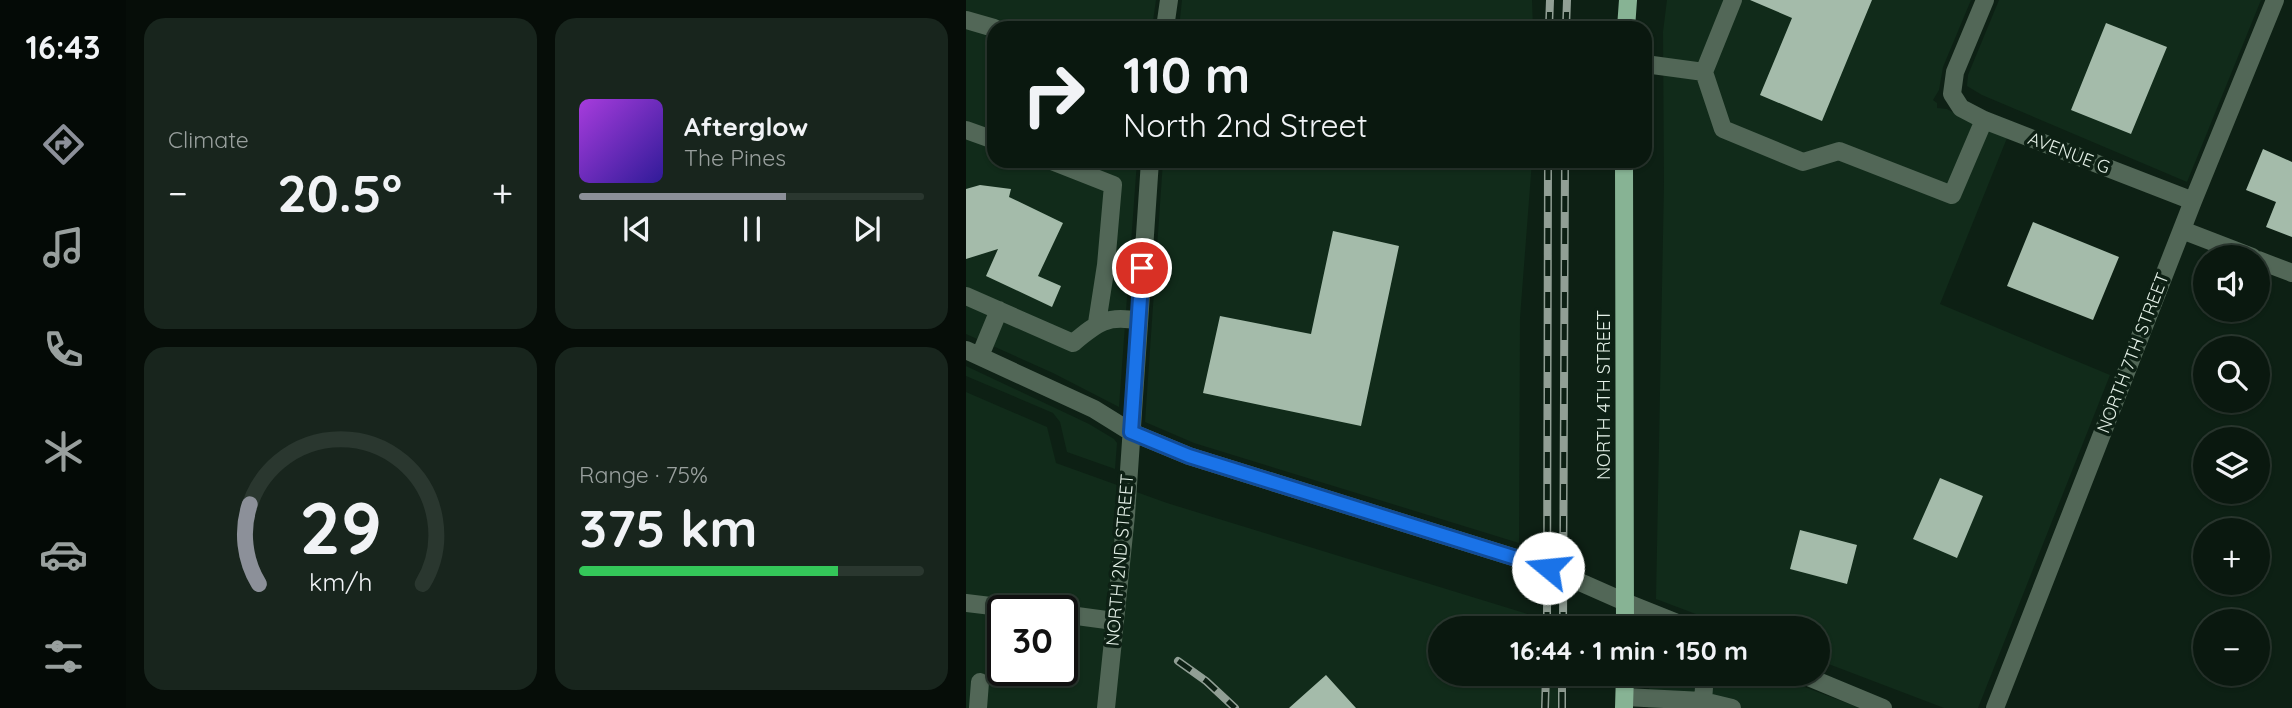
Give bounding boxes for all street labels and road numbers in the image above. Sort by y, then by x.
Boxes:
street label: AVENUE G [2025,126,2113,179]
street label: NORTH 7TH STREET [2091,269,2174,436]
street label: NORTH 4TH STREET [1592,310,1615,480]
street label: NORTH 2ND STREET [1101,473,1138,647]

